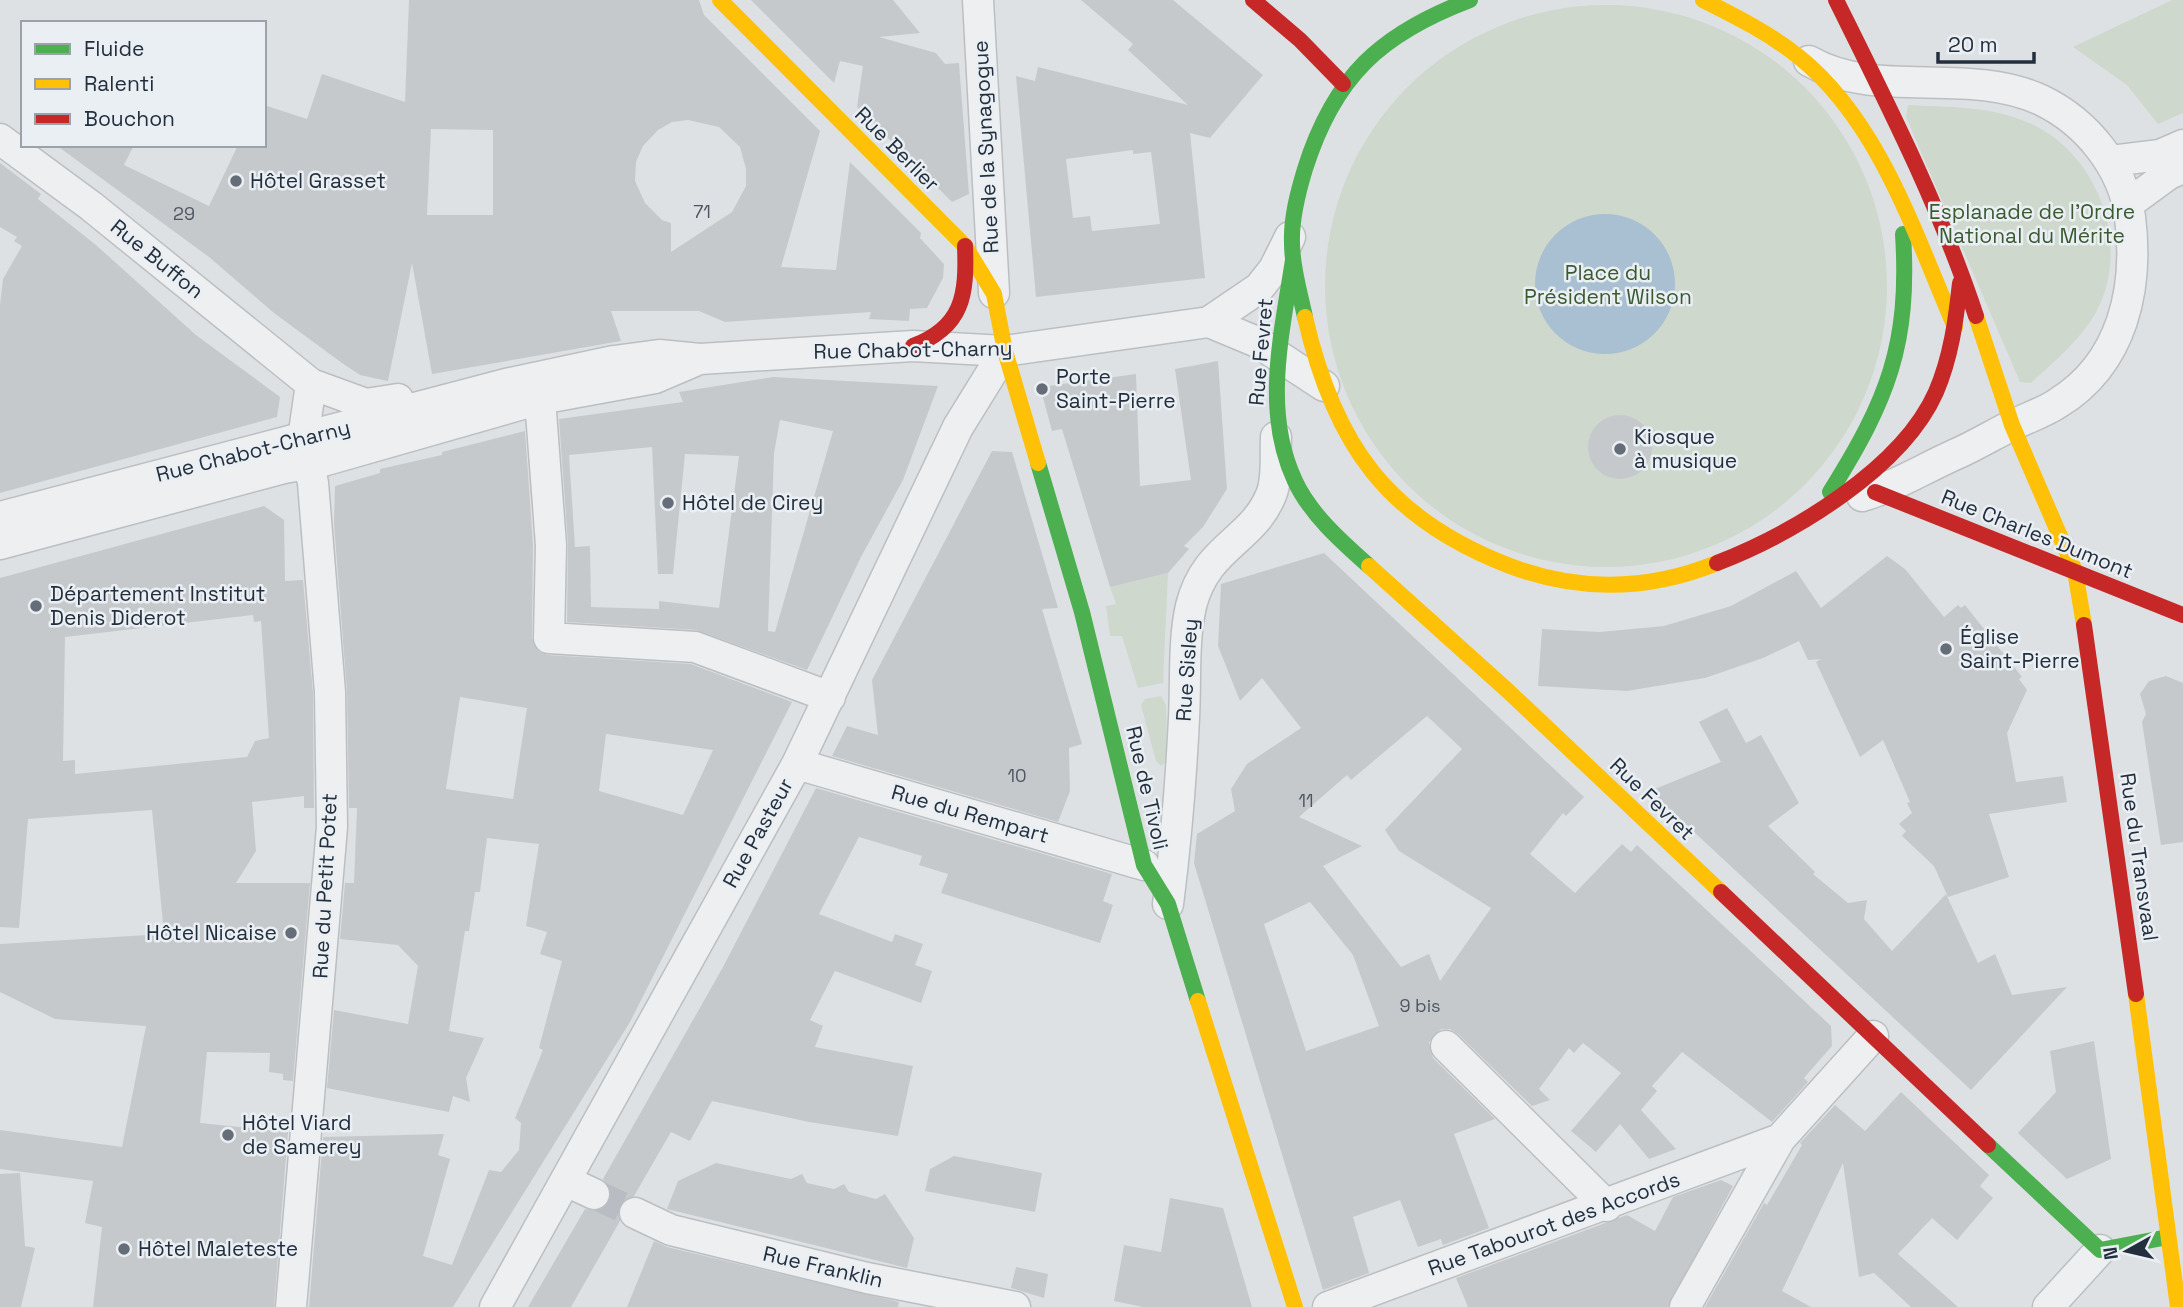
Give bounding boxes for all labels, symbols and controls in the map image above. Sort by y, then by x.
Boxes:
legend [21,21,266,147]
scale bar [1938,21,2034,65]
text: 20 m [1948,31,1998,58]
text: Fluide [84,35,144,62]
street label: Rue de la Synagogue [966,40,1005,254]
text: Ralenti [84,70,154,97]
street label: Rue Berlier [849,101,945,197]
text: Bouchon [84,105,175,132]
place label: Hôtel Grasset [250,167,386,194]
marker: Hôtel Grasset [228,173,244,189]
park label: Esplanade de l'Ordre National du Mérite [1929,198,2135,249]
house number: 71 [693,200,711,223]
house number: 29 [173,202,195,225]
street label: Rue Buffon [105,213,209,304]
park label: Place du Président Wilson [1524,259,1692,310]
street label: Rue Fevret [1242,297,1279,407]
street label: Rue Chabot-Charny [813,334,1013,365]
place label: Porte Saint-Pierre [1056,363,1176,414]
marker: Porte Saint-Pierre [1034,381,1050,397]
street label: Rue Chabot-Charny [153,413,353,488]
place label: Kiosque à musique [1634,423,1737,474]
marker: Kiosque à musique [1612,441,1628,457]
street label: Rue Charles Dumont [1937,483,2137,584]
place label: Hôtel de Cirey [682,489,823,516]
marker: Hôtel de Cirey [660,495,676,511]
place label: Département Institut Denis Diderot [50,580,266,631]
marker: Département Institut Denis Diderot [28,598,44,614]
street label: Rue Sisley [1169,617,1204,722]
place label: Église Saint-Pierre [1960,623,2080,674]
marker: Église Saint-Pierre [1938,641,1954,657]
street label: Rue de Tivoli [1120,723,1175,852]
street label: Rue Fevret [1604,752,1700,846]
house number: 10 [1007,764,1027,787]
street label: Rue du Transvaal [2114,771,2165,943]
street label: Rue Pasteur [716,773,799,892]
street label: Rue du Rempart [888,778,1052,849]
house number: 11 [1298,789,1314,812]
street label: Rue du Petit Potet [306,793,343,979]
place label: Hôtel Nicaise [146,919,277,946]
marker: Hôtel Nicaise [283,925,299,941]
house number: 9 bis [1399,994,1441,1017]
place label: Hôtel Viard de Samerey [242,1109,362,1160]
marker: Hôtel Viard de Samerey [220,1127,236,1143]
street label: Rue Tabourot des Accords [1424,1165,1683,1282]
north arrow [2092,1216,2162,1286]
place label: Hôtel Maleteste [138,1235,298,1262]
street label: Rue Franklin [761,1240,886,1293]
marker: Hôtel Maleteste [116,1241,132,1257]
text: N [2097,1245,2124,1261]

